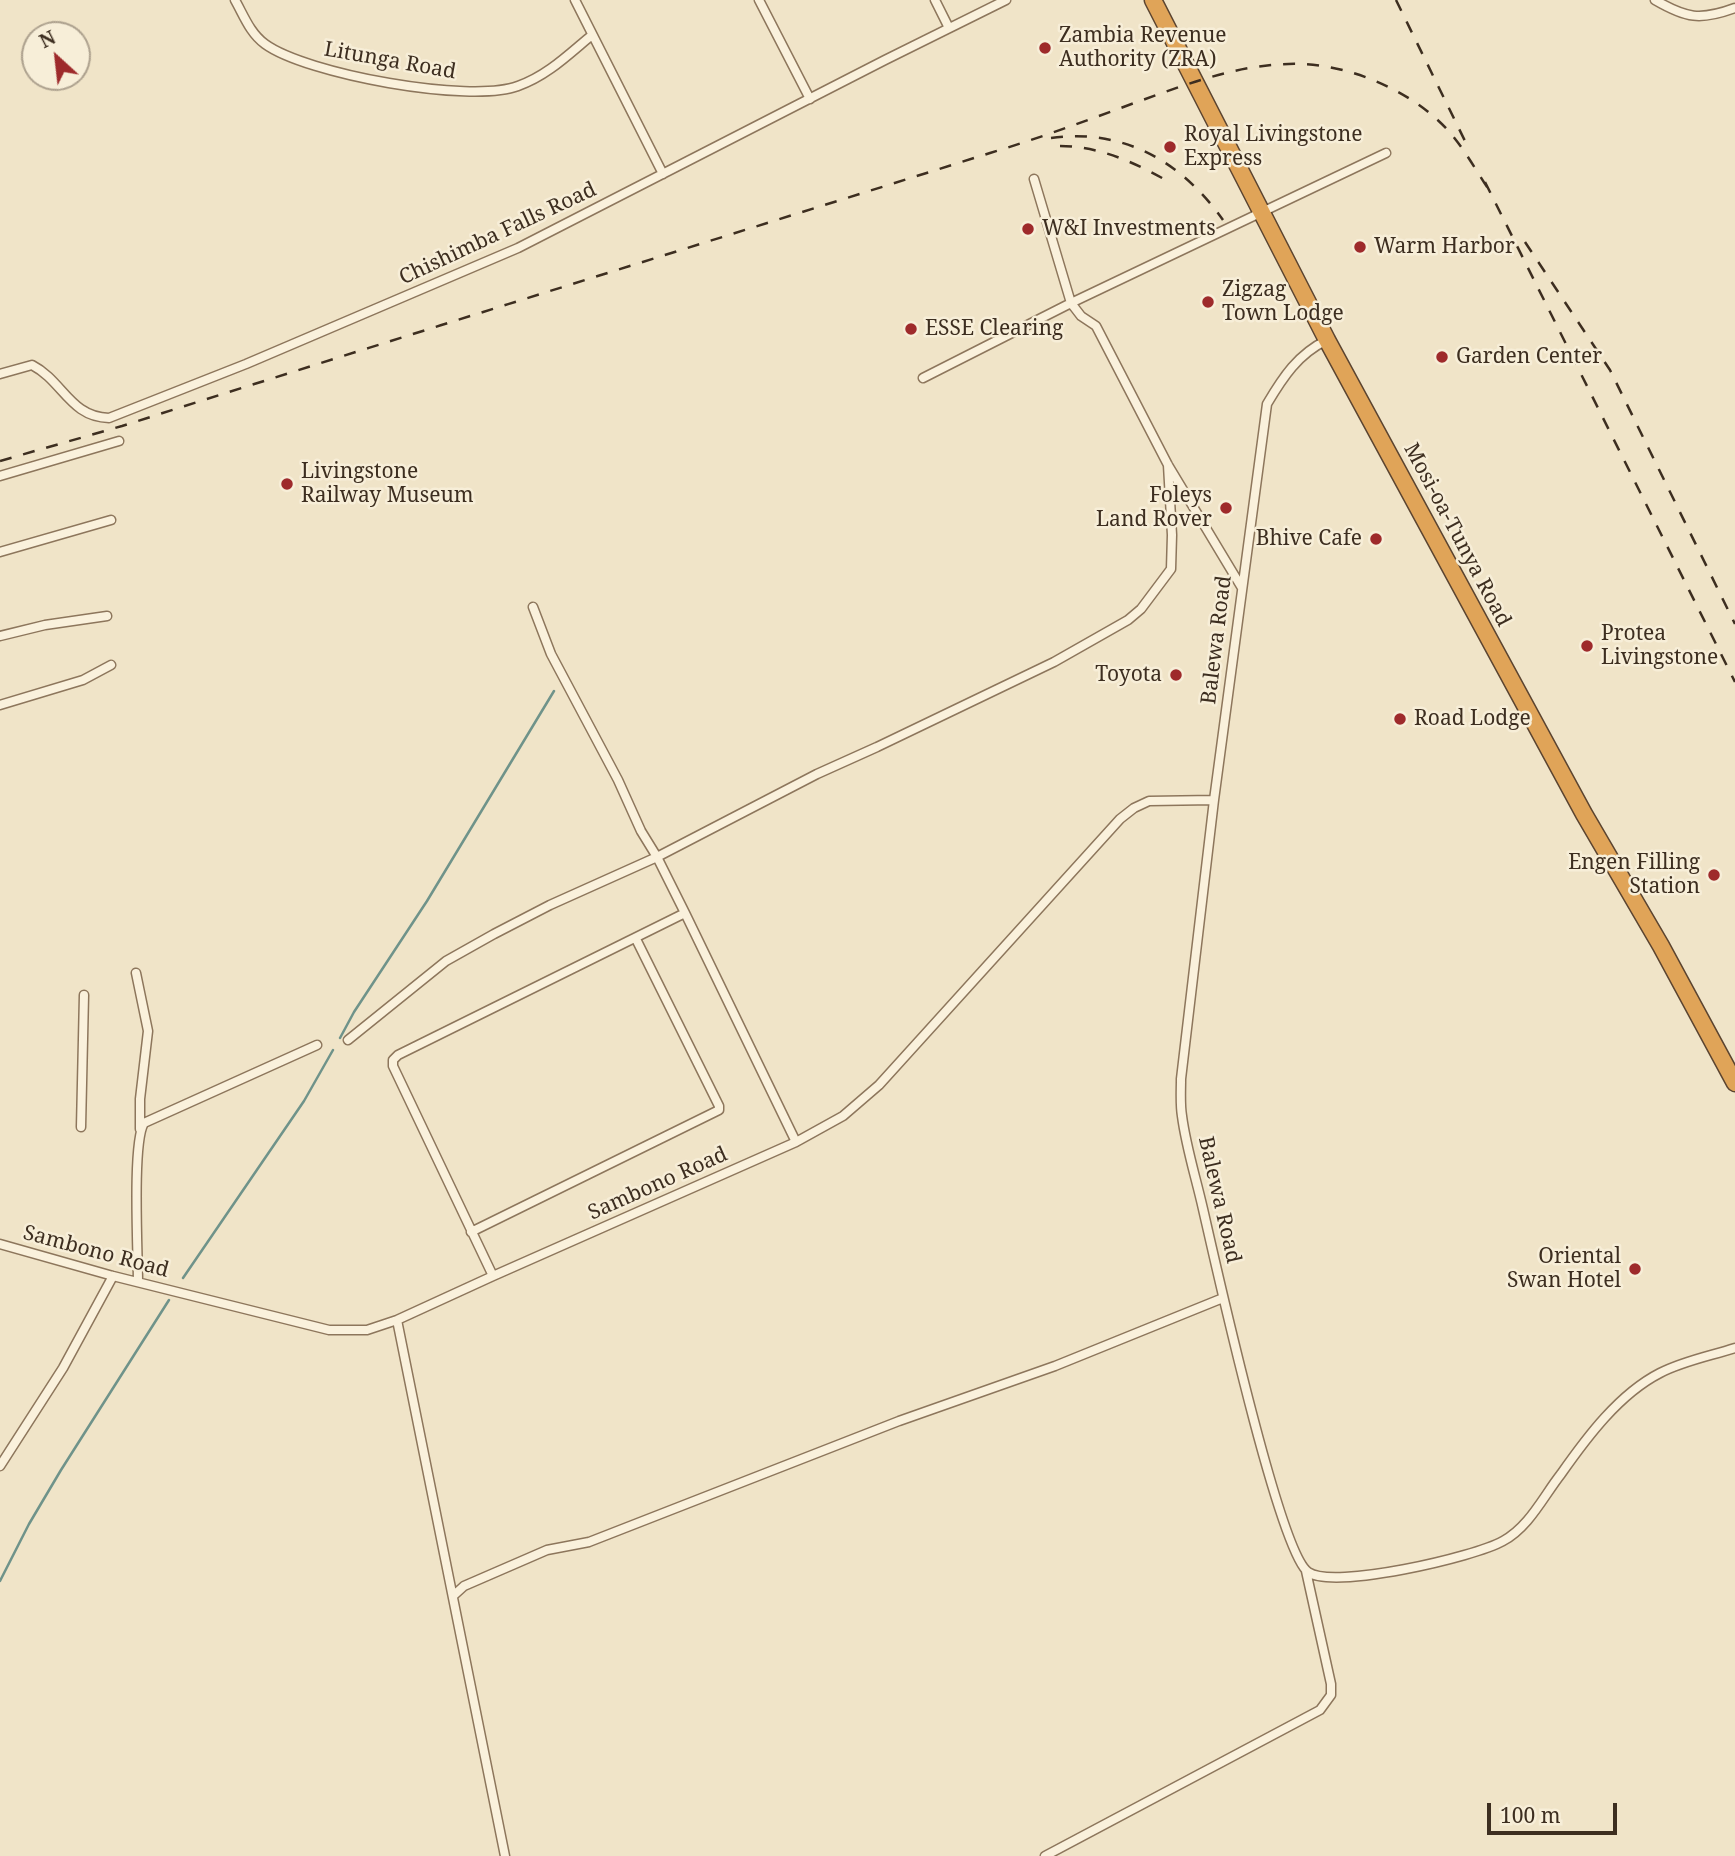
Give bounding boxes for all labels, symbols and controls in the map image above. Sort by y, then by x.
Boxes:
north arrow [21,21,91,91]
place label: Zambia Revenue Authority (ZRA) [1059,23,1227,73]
text: N [35,24,60,54]
street label: Litunga Road [322,37,458,85]
marker: Zambia Revenue Authority (ZRA) [1037,40,1053,56]
place label: Royal Livingstone Express [1184,122,1362,172]
marker: Royal Livingstone Express [1162,139,1178,155]
street label: Chishimba Falls Road [396,177,600,291]
place label: W&I Investments [1042,216,1216,242]
marker: W&I Investments [1020,221,1036,237]
place label: Warm Harbor [1374,234,1515,260]
marker: Warm Harbor [1352,239,1368,255]
place label: Zigzag Town Lodge [1222,277,1344,327]
marker: Zigzag Town Lodge [1200,294,1216,310]
place label: ESSE Clearing [925,316,1063,342]
marker: ESSE Clearing [903,321,919,337]
place label: Garden Center [1456,344,1602,370]
marker: Garden Center [1434,349,1450,365]
street label: Mosi-oa-Tunya Road [1398,439,1516,631]
place label: Livingstone Railway Museum [301,459,474,509]
marker: Livingstone Railway Museum [279,476,295,492]
place label: Foleys Land Rover [1096,483,1212,533]
marker: Foleys Land Rover [1218,500,1234,516]
place label: Bhive Cafe [1256,526,1362,552]
marker: Bhive Cafe [1368,531,1384,547]
street label: Balewa Road [1197,574,1237,706]
place label: Protea Livingstone [1601,621,1718,671]
marker: Protea Livingstone [1579,638,1595,654]
place label: Toyota [1095,662,1162,688]
marker: Toyota [1168,667,1184,683]
place label: Road Lodge [1414,706,1531,732]
marker: Road Lodge [1392,711,1408,727]
place label: Engen Filling Station [1568,850,1700,900]
marker: Engen Filling Station [1706,867,1722,883]
street label: Balewa Road [1192,1134,1246,1266]
street label: Sambono Road [584,1142,732,1226]
street label: Sambono Road [20,1220,172,1284]
place label: Oriental Swan Hotel [1507,1244,1621,1294]
marker: Oriental Swan Hotel [1627,1261,1643,1277]
scale bar [1490,1790,1620,1834]
text: 100 m [1500,1801,1561,1829]

